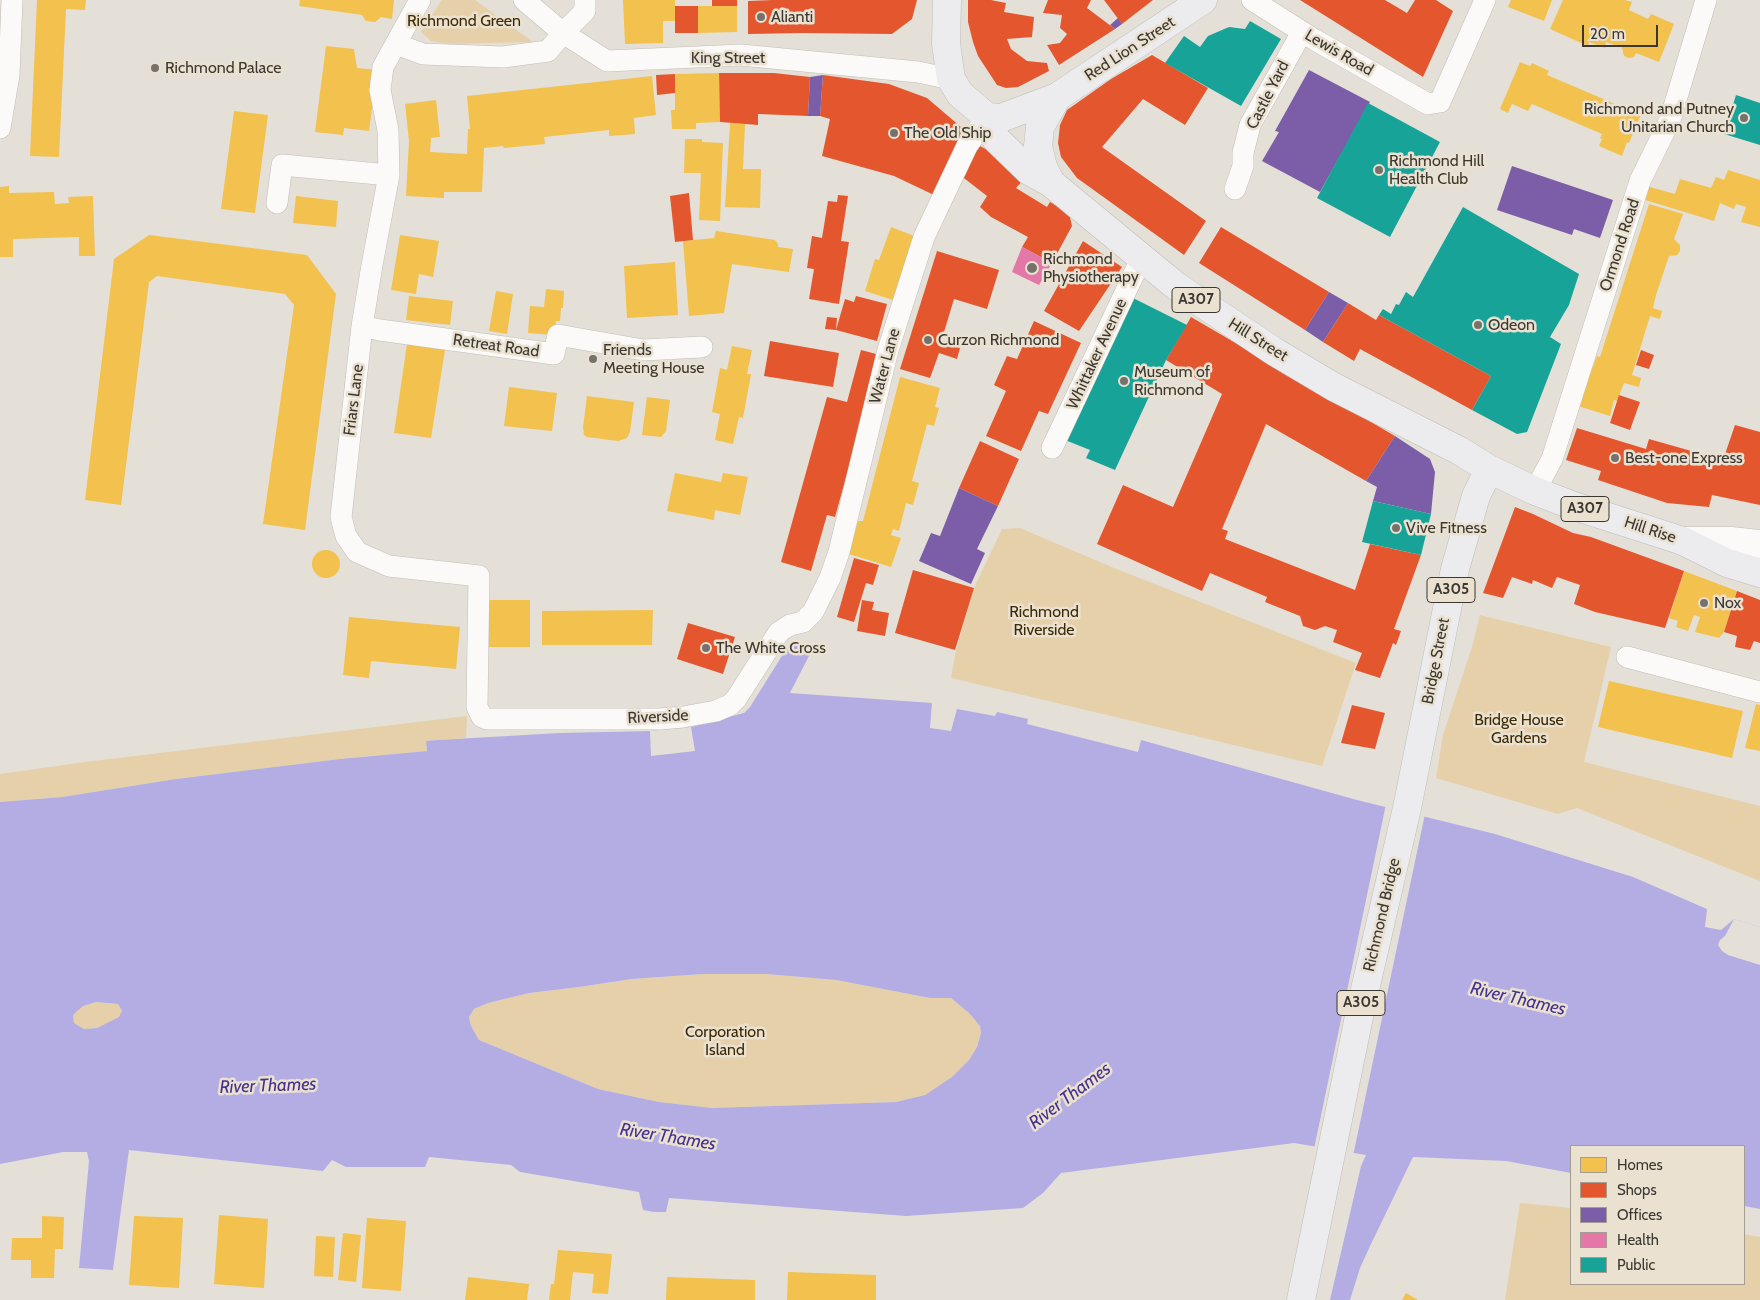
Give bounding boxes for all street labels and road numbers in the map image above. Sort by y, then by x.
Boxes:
street label: Red Lion Street [1081,13,1179,85]
street label: Lewis Road [1301,26,1377,80]
street label: King Street [691,48,765,68]
street label: Castle Yard [1243,57,1293,133]
street label: Ormond Road [1596,196,1644,294]
road number: A307 [1172,288,1220,312]
street label: Whittaker Avenue [1063,296,1131,412]
street label: Hill Street [1225,314,1291,366]
street label: Water Lane [866,326,904,406]
street label: Retreat Road [451,330,541,362]
street label: Friars Lane [340,363,368,437]
road number: A307 [1561,496,1609,522]
street label: Hill Rise [1622,513,1678,547]
road number: A305 [1427,578,1475,602]
street label: Bridge Street [1418,616,1454,706]
street label: Riverside [627,706,689,728]
street label: Richmond Bridge [1360,856,1404,974]
road number: A305 [1337,990,1385,1016]

